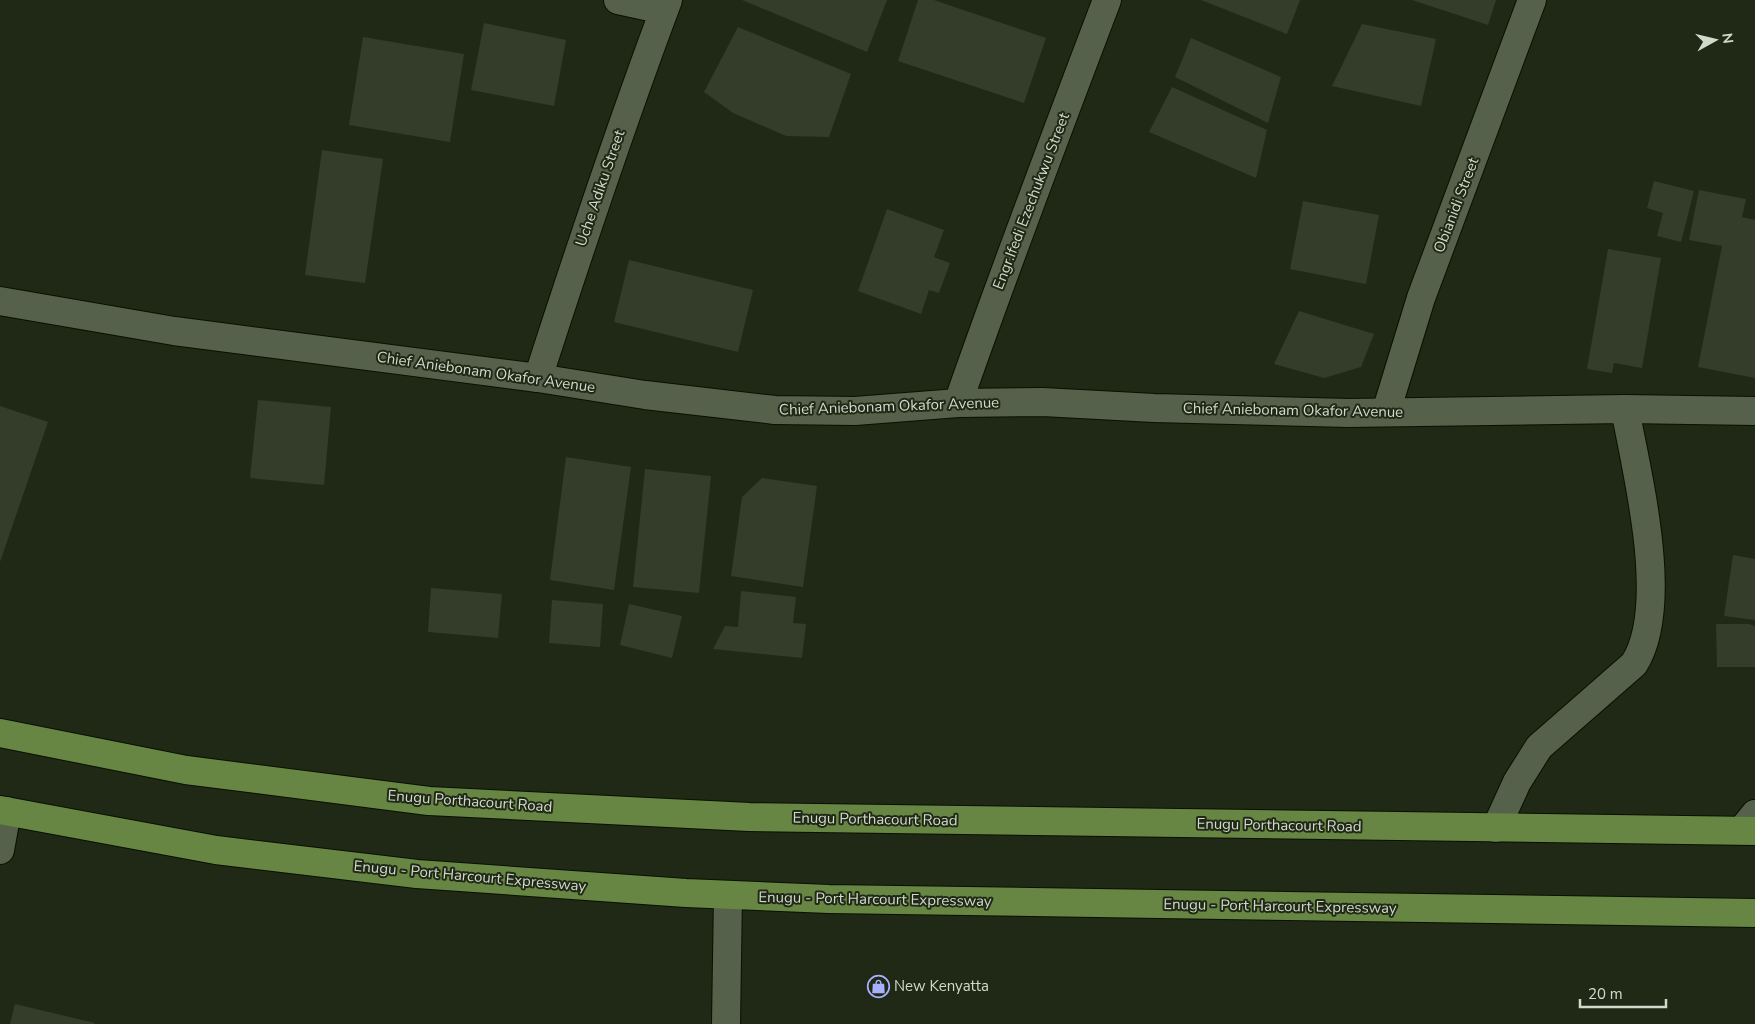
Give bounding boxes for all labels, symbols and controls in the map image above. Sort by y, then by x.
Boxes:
north arrow [1690,15,1740,65]
text: N [1717,32,1738,45]
street label: Engr.Ifedi Ezechukwu Street [988,109,1074,292]
street label: Uche Adiku Street [571,126,630,249]
street label: Obianidi Street [1429,154,1484,256]
street label: Chief Aniebonam Okafor Avenue [375,347,597,397]
street label: Chief Aniebonam Okafor Avenue [779,392,999,420]
street label: Chief Aniebonam Okafor Avenue [1183,398,1403,422]
street label: Enugu Porthacourt Road [387,785,553,817]
street label: Enugu Porthacourt Road [792,808,958,830]
street label: Enugu Porthacourt Road [1196,814,1362,836]
street label: Enugu - Port Harcourt Expressway [353,856,587,896]
street label: Enugu - Port Harcourt Expressway [758,887,992,911]
street label: Enugu - Port Harcourt Expressway [1163,894,1397,918]
shop icon: New Kenyatta [866,974,890,998]
place label: New Kenyatta [894,976,989,996]
scale bar [1580,976,1666,1008]
text: 20 m [1588,984,1623,1004]

